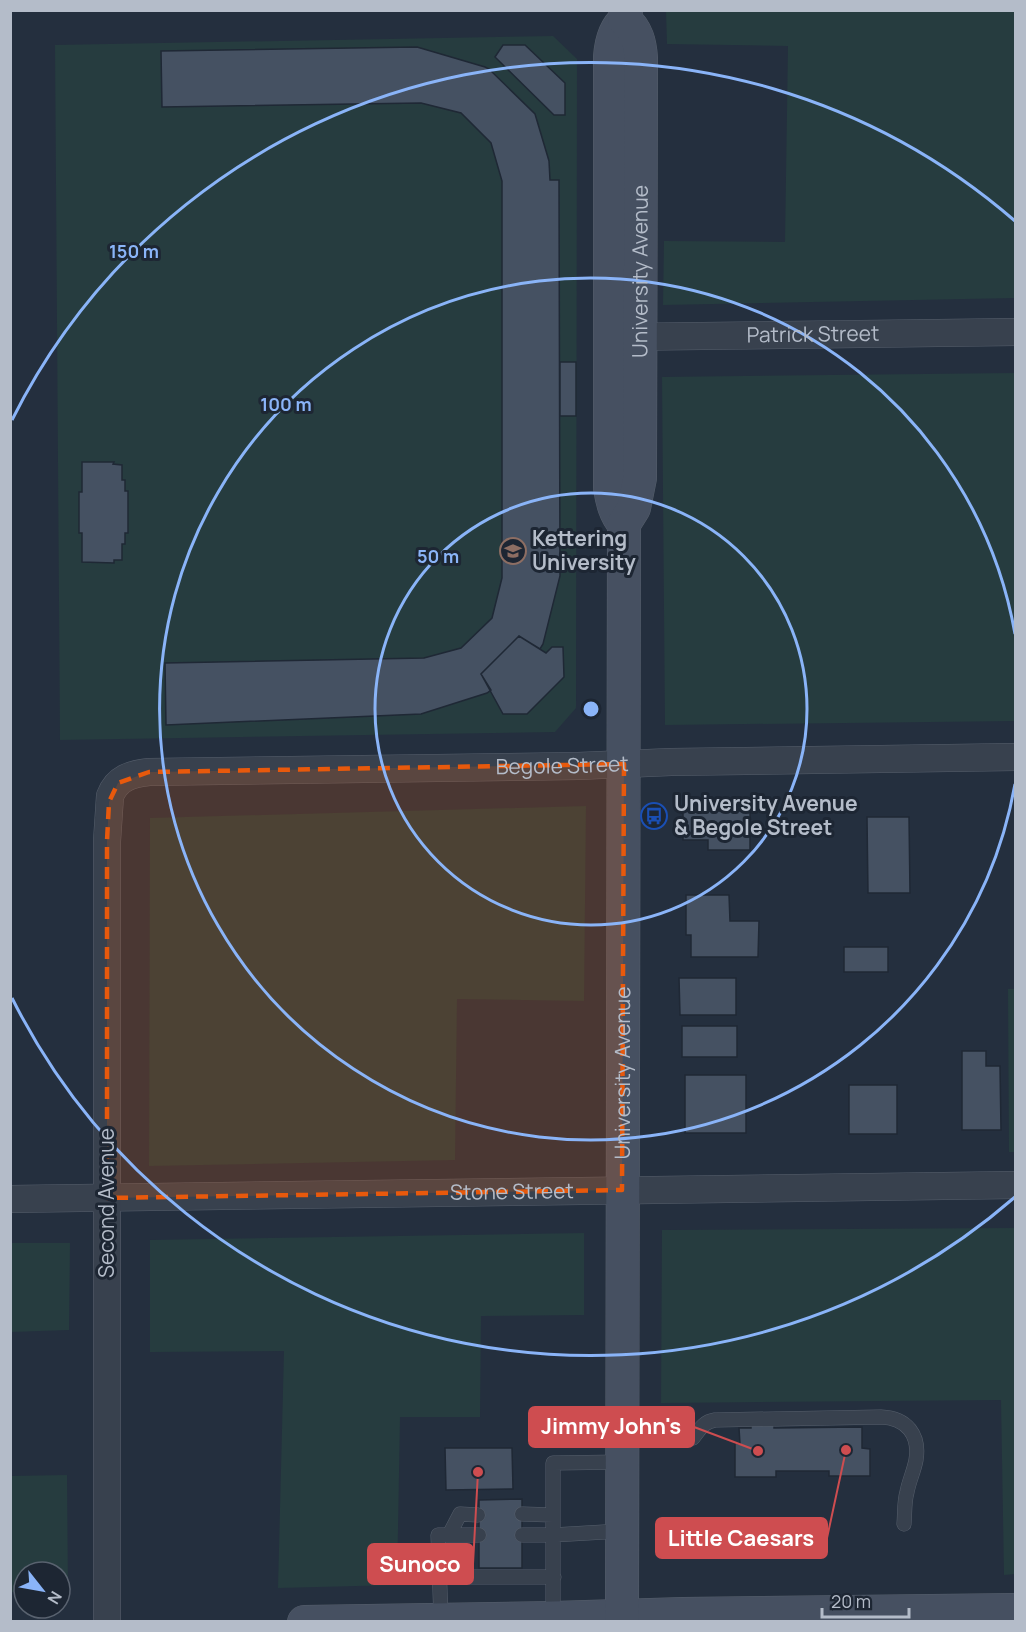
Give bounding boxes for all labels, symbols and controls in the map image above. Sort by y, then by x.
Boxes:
street label: University Avenue [625,185,654,358]
text: 150 m [109,239,159,263]
street label: Patrick Street [746,319,880,348]
text: 100 m [260,392,312,416]
place label: Kettering University [532,524,636,576]
school or university icon: Kettering University [498,536,528,566]
text: 50 m [417,544,459,568]
centre of rings [581,699,601,719]
street label: Begole Street [495,749,629,780]
place label: University Avenue & Begole Street [674,789,858,841]
bus stop icon: University Avenue & Begole Street [639,801,669,831]
street label: University Avenue [608,986,636,1160]
street label: Second Avenue [92,1128,120,1278]
street label: Stone Street [450,1176,574,1206]
callout: Jimmy John's [529,1407,694,1447]
text: Jimmy John's [541,1411,681,1441]
callout: Little Caesars [656,1518,827,1558]
text: Little Caesars [668,1523,814,1553]
callout: Sunoco [368,1544,473,1584]
text: Sunoco [379,1549,461,1579]
north arrow [12,1560,72,1620]
scale bar [822,1581,909,1619]
text: N [42,1587,67,1608]
text: 20 m [831,1589,871,1613]

